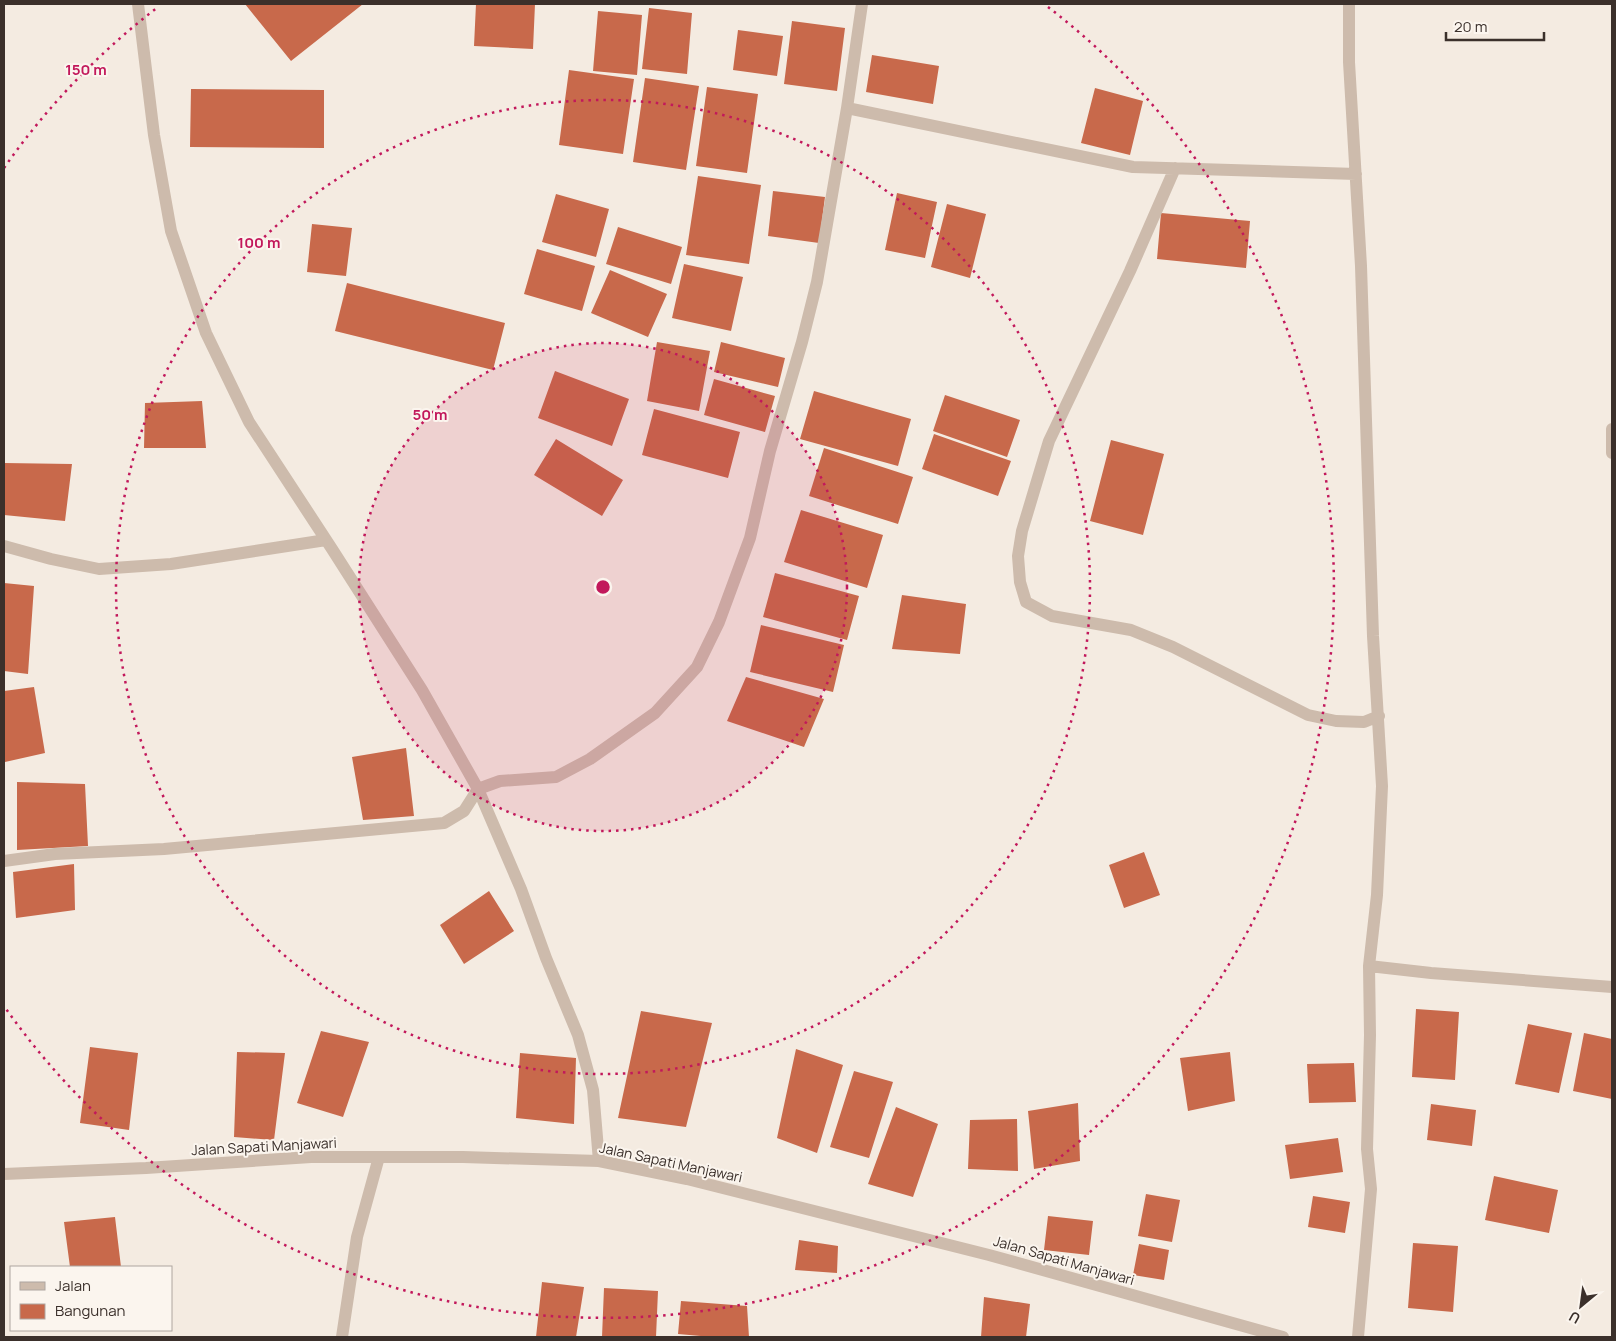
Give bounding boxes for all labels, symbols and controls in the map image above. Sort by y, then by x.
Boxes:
scale bar [1446,10,1544,42]
text: 20 m [1454,16,1487,37]
text: 150 m [65,59,107,80]
text: 100 m [238,232,280,253]
text: 50 m [412,404,448,425]
centre of rings [594,578,612,596]
street label: Jalan Sapati Manjawari [191,1133,337,1159]
street label: Jalan Sapati Manjawari [598,1138,744,1186]
street label: Jalan Sapati Manjawari [991,1231,1137,1289]
legend [10,1266,172,1331]
text: Jalan [55,1275,91,1296]
north arrow [1556,1281,1606,1331]
text: Bangunan [55,1300,125,1321]
text: U [1565,1307,1583,1329]

